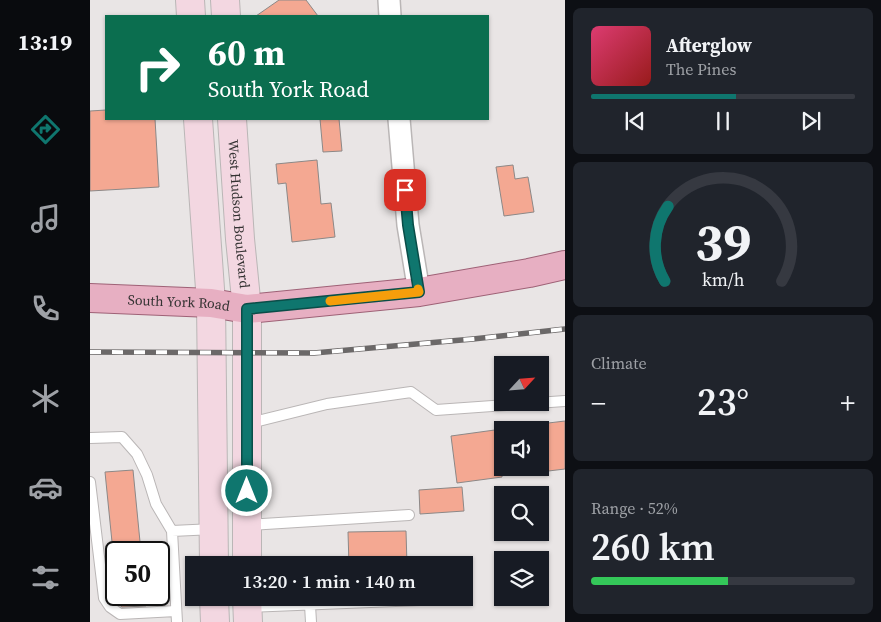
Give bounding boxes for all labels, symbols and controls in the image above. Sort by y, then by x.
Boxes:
text: 13:19 [18,27,72,57]
text: 60 m [208,29,285,77]
text: Afterglow [666,32,752,58]
icon: right [125,35,190,100]
text: The Pines [666,58,736,80]
text: South York Road [208,74,369,104]
icon: previous [621,107,649,135]
icon: pause [709,107,737,135]
icon: next [797,107,825,135]
icon: directions [28,112,63,147]
street label: West Hudson Boulevard [223,139,255,289]
pin [384,169,426,211]
icon: arrive [391,176,419,204]
icon: music [28,201,63,236]
text: 39 [695,206,751,277]
text: km/h [702,267,745,292]
street label: South York Road [127,290,232,316]
icon: phone [28,291,63,326]
text: Climate [591,352,647,374]
north arrow [494,356,549,411]
map controls [494,356,549,606]
text: 23° [697,376,749,428]
icon: climate [28,381,63,416]
text: − [591,384,606,422]
text: + [840,384,855,422]
button: sound [494,421,549,476]
position arrow [220,464,272,516]
icon: car [28,470,63,505]
button: search [494,486,549,541]
text: Range · 52% [591,497,678,519]
text: 260 km [591,521,715,573]
speed limit sign: 50 [105,541,170,606]
button: layers [494,551,549,606]
icon: filters [28,560,63,595]
text: 13:20 · 1 min · 140 m [242,568,416,594]

